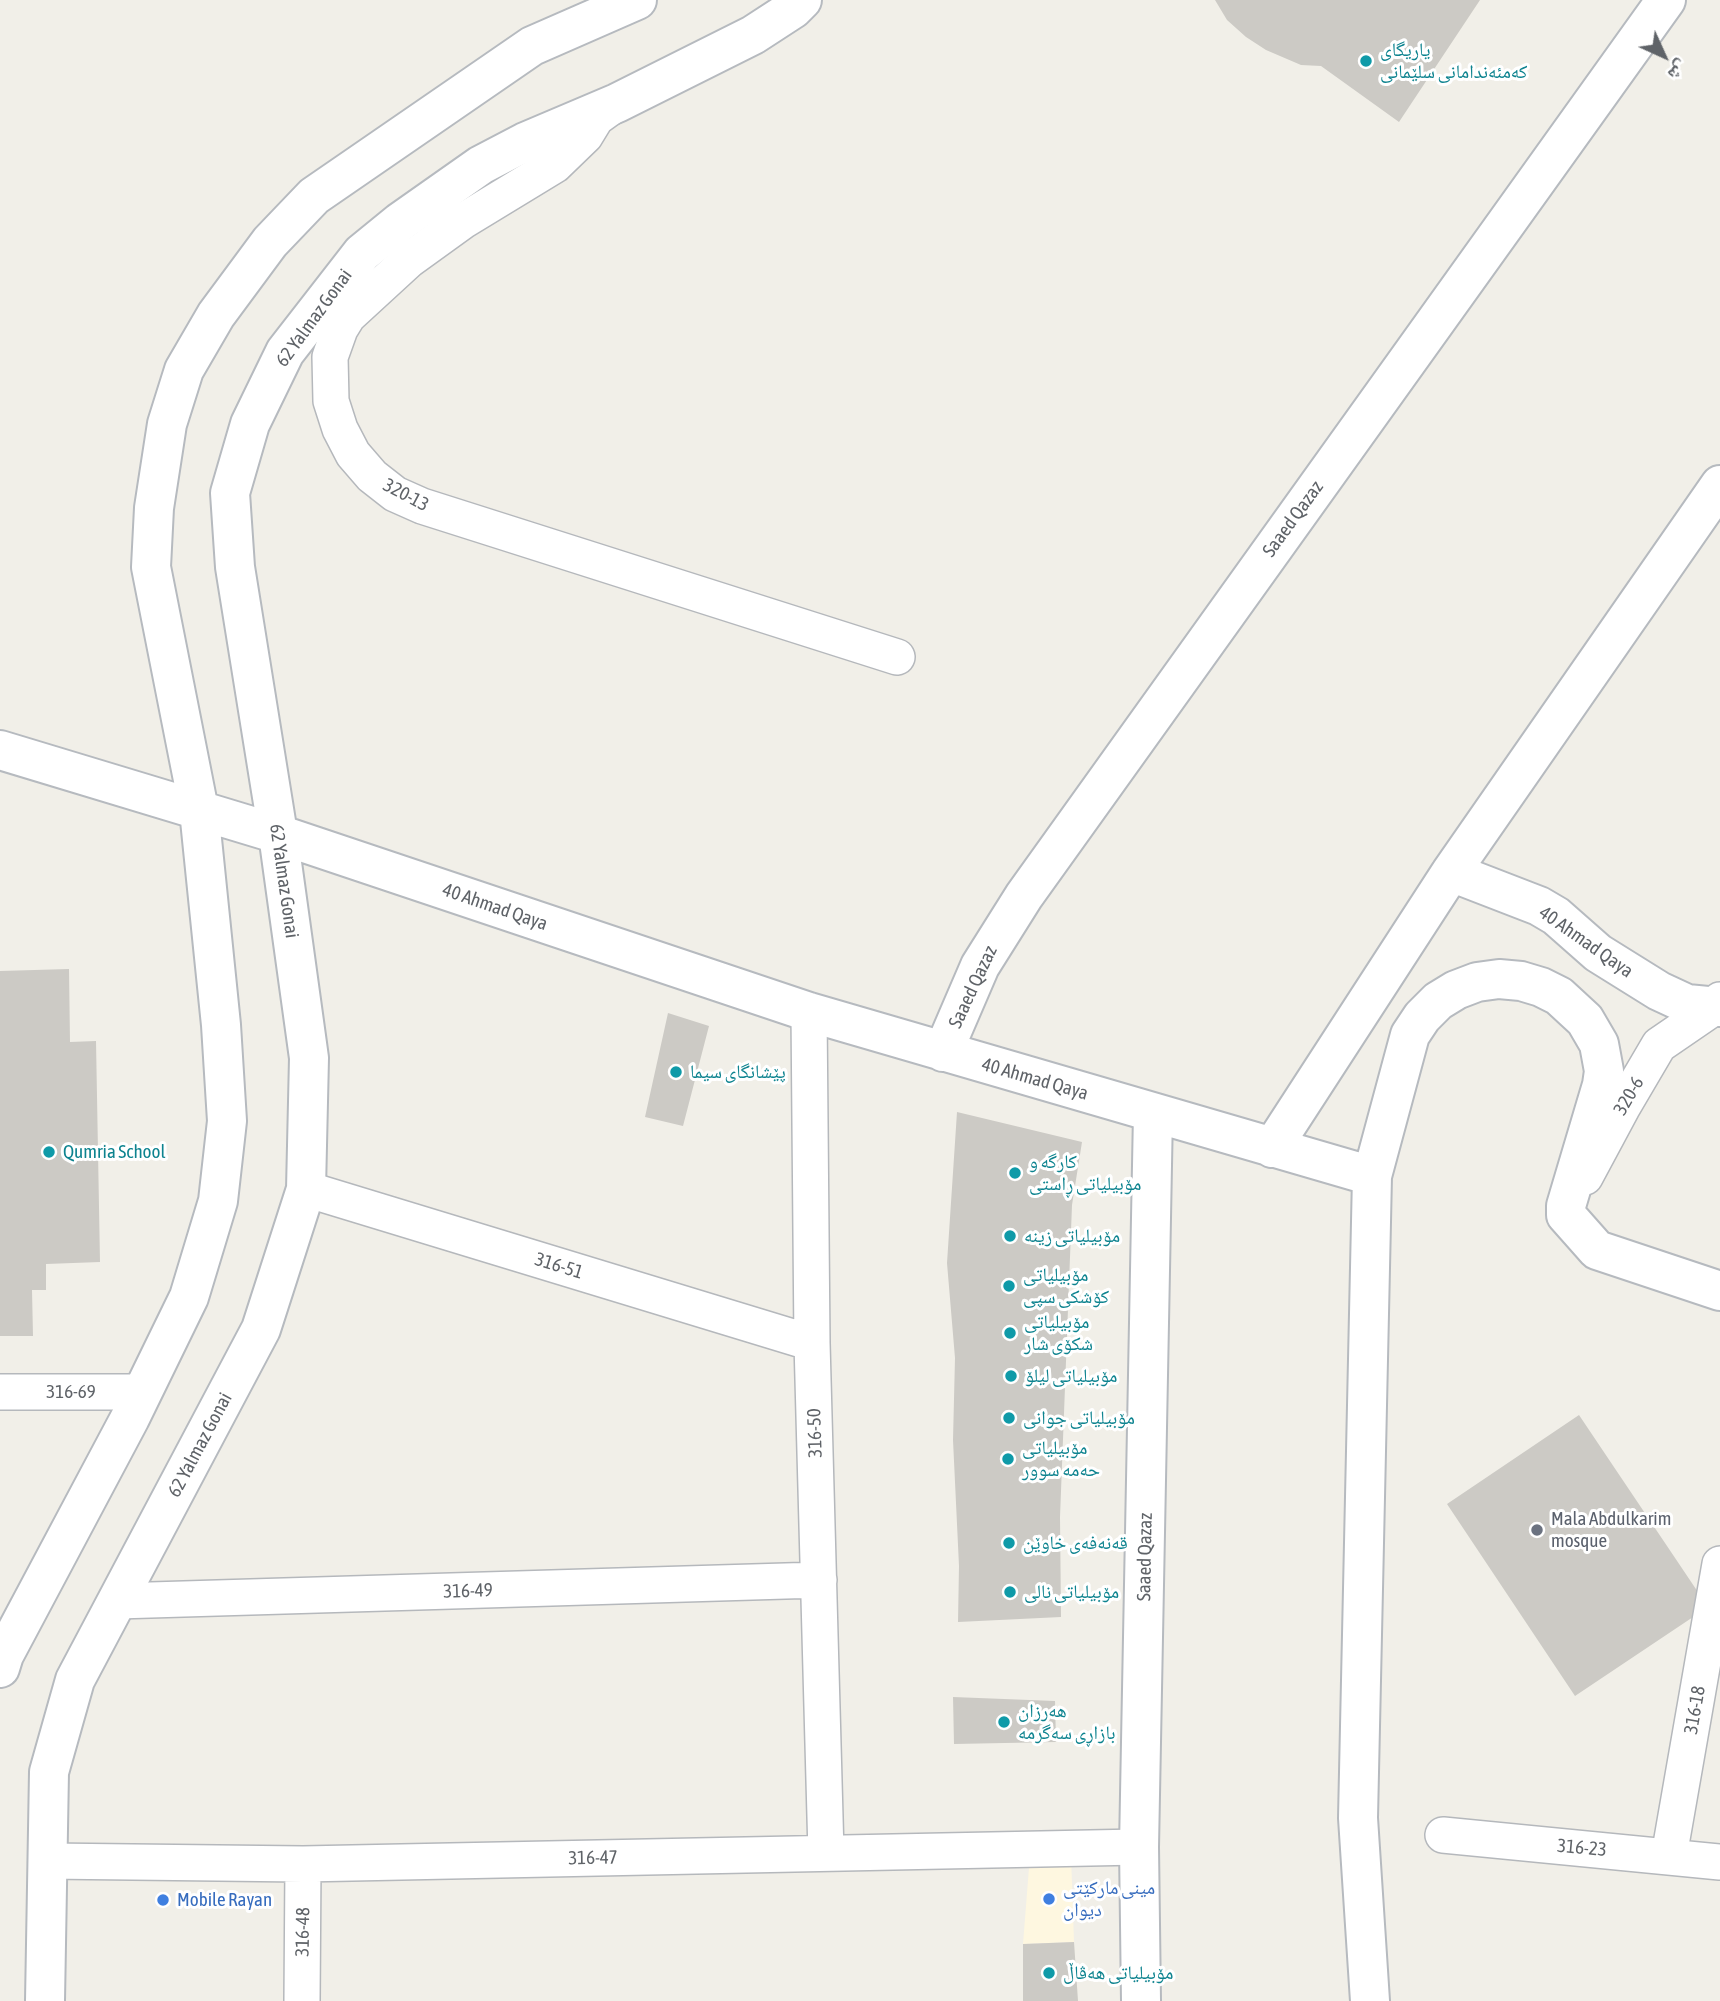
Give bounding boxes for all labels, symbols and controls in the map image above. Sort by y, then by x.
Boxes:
north arrow [1629,21,1699,91]
place label: یاریگای کەمئەندامانی سلێمانی [1380,39,1527,83]
marker: یاریگای کەمئەندامانی سلێمانی [1358,53,1374,69]
text: ش [1664,56,1694,86]
street label: 62 Yalmaz Gonai [271,265,357,371]
street label: 320-13 [379,474,433,516]
street label: Saaed Qazaz [1258,477,1328,561]
street label: 62 Yalmaz Gonai [265,822,303,940]
street label: 40 Ahmad Qaya [440,878,550,936]
street label: 40 Ahmad Qaya [1535,901,1637,983]
street label: Saaed Qazaz [944,942,1002,1032]
street label: 40 Ahmad Qaya [979,1053,1091,1105]
place label: پێشانگای سیما [690,1061,786,1083]
marker: پێشانگای سیما [668,1064,684,1080]
street label: 320-6 [1609,1073,1649,1119]
place label: Qumria School [63,1141,165,1163]
marker: Qumria School [41,1144,57,1160]
place label: کارگە و مۆبیلیاتی ڕاستی [1029,1151,1141,1195]
marker: کارگە و مۆبیلیاتی ڕاستی [1007,1165,1023,1181]
place label: مۆبیلیاتی زینە [1024,1225,1120,1247]
marker: مۆبیلیاتی زینە [1002,1228,1018,1244]
street label: 316-51 [532,1248,586,1284]
place label: مۆبیلیاتی کۆشکی سپی [1023,1264,1109,1308]
marker: مۆبیلیاتی کۆشکی سپی [1001,1278,1017,1294]
place label: مۆبیلیاتی شکۆی شار [1024,1311,1093,1355]
marker: مۆبیلیاتی شکۆی شار [1002,1325,1018,1341]
place label: مۆبیلیاتی لیلۆ [1025,1365,1118,1387]
marker: مۆبیلیاتی لیلۆ [1003,1368,1019,1384]
street label: 316-69 [46,1381,96,1403]
street label: 62 Yalmaz Gonai [163,1389,237,1501]
place label: مۆبیلیاتی جوانی [1023,1407,1135,1429]
street label: 316-50 [803,1408,827,1458]
marker: مۆبیلیاتی جوانی [1001,1410,1017,1426]
place label: مۆبیلیاتی حەمە سوور [1022,1437,1100,1481]
marker: مۆبیلیاتی حەمە سوور [1000,1451,1016,1467]
place label: Mala Abdulkarim mosque [1551,1508,1671,1552]
street label: Saaed Qazaz [1133,1513,1157,1601]
marker: Mala Abdulkarim mosque [1529,1522,1545,1538]
place label: قەنەفەی خاوێن [1023,1532,1128,1554]
marker: قەنەفەی خاوێن [1001,1535,1017,1551]
street label: 316-49 [443,1579,493,1603]
place label: مۆبیلیاتی نالی [1024,1581,1119,1603]
marker: مۆبیلیاتی نالی [1002,1584,1018,1600]
street label: 316-18 [1680,1684,1710,1736]
place label: هەرزان بازاڕی سەگرمە [1018,1700,1115,1744]
marker: هەرزان بازاڕی سەگرمە [996,1714,1012,1730]
street label: 316-23 [1556,1834,1608,1862]
street label: 316-47 [568,1846,618,1870]
place label: مینی مارکێتی دیوان [1063,1877,1155,1921]
place label: Mobile Rayan [177,1889,272,1911]
marker: مینی مارکێتی دیوان [1041,1891,1057,1907]
marker: Mobile Rayan [155,1892,171,1908]
street label: 316-48 [291,1907,315,1957]
place label: مۆبیلیاتی هەڤاڵ [1063,1962,1173,1984]
marker: مۆبیلیاتی هەڤاڵ [1041,1965,1057,1981]

